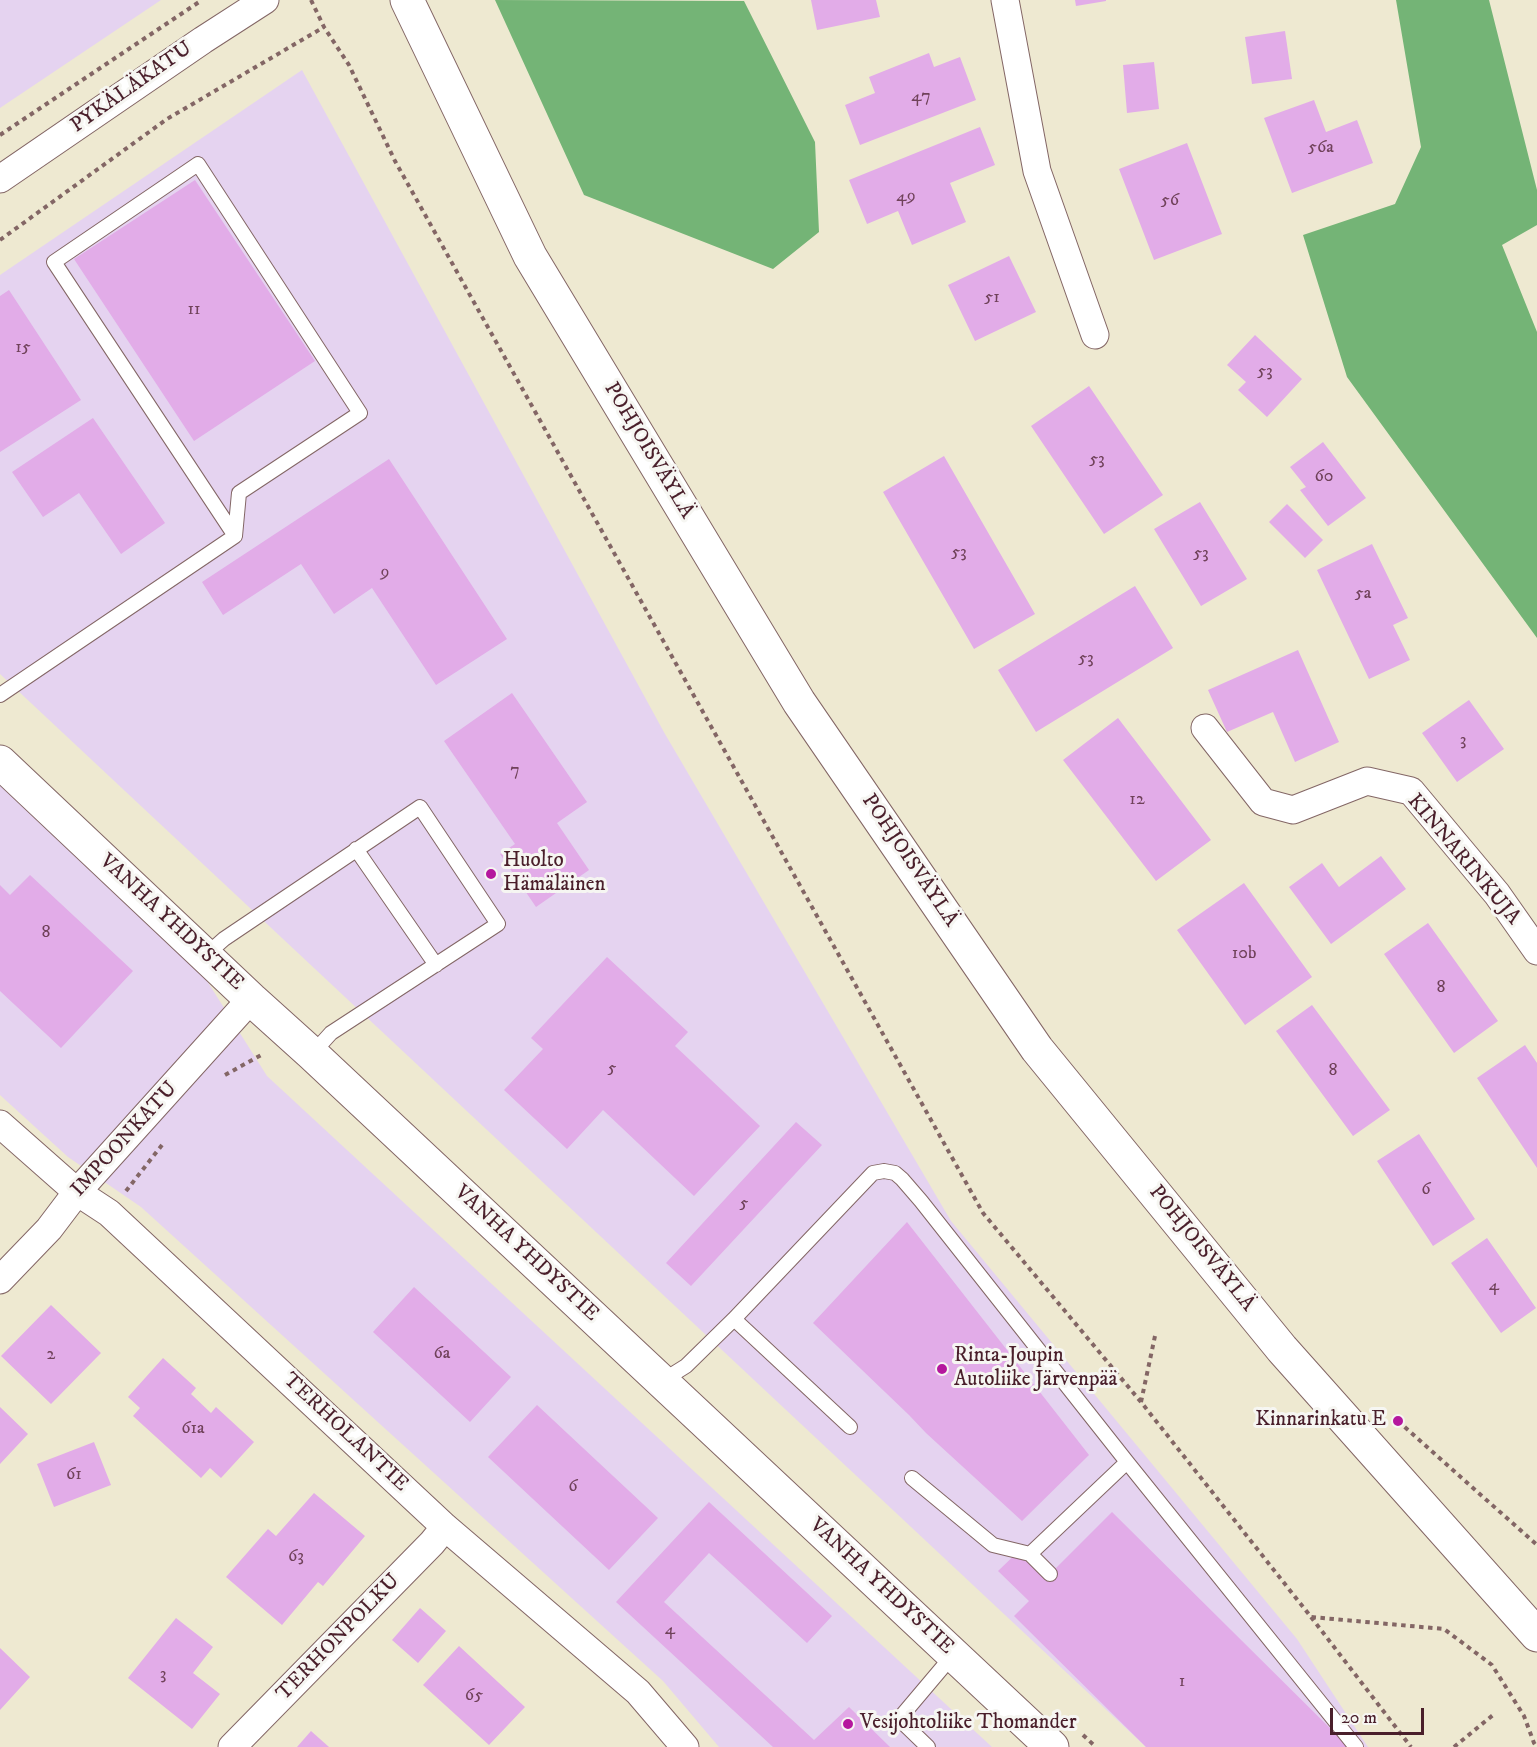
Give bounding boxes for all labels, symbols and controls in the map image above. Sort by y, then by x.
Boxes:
street label: PYKÄLÄKATU [66,37,198,139]
house number: 47 [911,86,931,108]
house number: 56a [1308,137,1334,159]
house number: 49 [896,186,916,208]
house number: 56 [1161,190,1179,212]
house number: 51 [984,287,1000,309]
house number: 11 [187,299,201,321]
house number: 15 [15,337,31,359]
house number: 53 [1257,361,1273,383]
street label: POHJOISVÄYLÄ [597,378,699,524]
house number: 53 [1089,449,1105,471]
house number: 60 [1314,466,1334,488]
house number: 53 [951,542,967,564]
house number: 53 [1193,543,1209,565]
house number: 9 [381,562,389,584]
house number: 5a [1355,583,1371,605]
house number: 53 [1078,648,1094,670]
house number: 3 [1460,730,1466,752]
house number: 7 [510,760,520,782]
house number: 12 [1129,789,1145,811]
street label: POHJOISVÄYLÄ [855,790,963,932]
street label: KINNARINKUJA [1401,790,1525,930]
place label: Huolto Hämäläinen [503,849,605,899]
street label: VANHA YHDYSTIE [93,850,249,996]
marker: Huolto Hämäläinen [484,867,498,881]
house number: 8 [41,922,51,944]
house number: 10b [1232,943,1256,965]
house number: 8 [1436,977,1446,999]
house number: 5 [608,1058,616,1080]
house number: 8 [1328,1060,1338,1082]
street label: IMPOONKATU [67,1077,183,1203]
house number: 6 [1421,1179,1431,1201]
street label: VANHA YHDYSTIE [448,1181,604,1327]
street label: POHJOISVÄYLÄ [1143,1181,1259,1317]
house number: 5 [740,1193,748,1215]
house number: 4 [1489,1275,1499,1297]
house number: 6a [433,1343,451,1365]
house number: 2 [47,1344,55,1366]
place label: Rinta-Joupin Autoliike Järvenpää [954,1344,1117,1394]
marker: Rinta-Joupin Autoliike Järvenpää [935,1362,949,1376]
street label: TERHOLANTIE [277,1368,413,1498]
place label: Kinnarinkatu E [1255,1408,1386,1434]
marker: Kinnarinkatu E [1391,1414,1405,1428]
house number: 61a [181,1418,205,1440]
house number: 61 [66,1464,82,1486]
house number: 6 [568,1476,578,1498]
street label: VANHA YHDYSTIE [803,1514,959,1660]
house number: 63 [288,1546,304,1568]
street label: TERHONPOLKU [272,1569,406,1707]
house number: 4 [665,1619,675,1641]
house number: 3 [160,1664,166,1686]
house number: 1 [1179,1671,1185,1693]
house number: 65 [465,1685,483,1707]
scale bar [1333,1696,1428,1734]
text: 20 m [1341,1707,1377,1729]
place label: Vesijohtoliike Thomander [860,1711,1076,1737]
marker: Vesijohtoliike Thomander [841,1717,855,1731]

